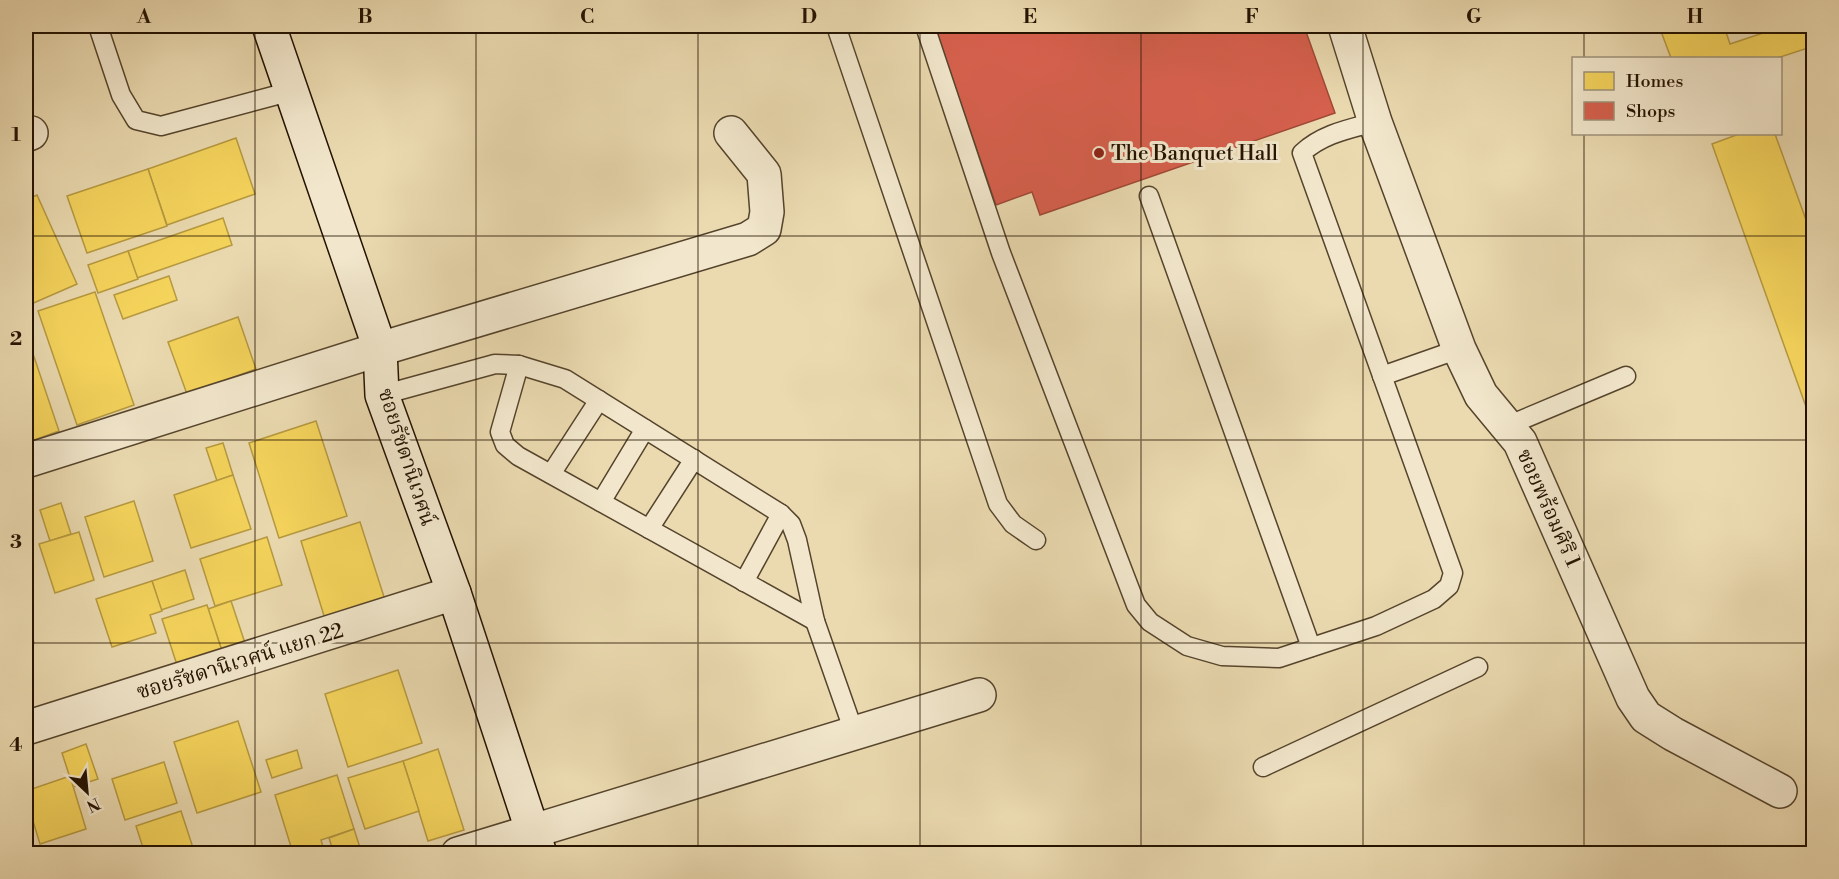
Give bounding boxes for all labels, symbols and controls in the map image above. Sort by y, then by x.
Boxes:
text: A [136,5,152,30]
text: B [357,5,373,30]
text: C [580,5,594,30]
text: D [801,5,817,30]
text: E [1023,5,1037,30]
text: F [1245,5,1259,30]
text: G [1466,5,1482,30]
text: H [1687,5,1704,30]
legend [1572,57,1782,135]
text: Homes [1626,70,1683,93]
text: Shops [1626,100,1676,123]
text: 1 [11,123,21,148]
place label: The Banquet Hall [1111,141,1278,167]
marker: The Banquet Hall [1092,146,1106,160]
text: 2 [10,327,22,352]
street label: ซอยรัชดานิเวศน์ [372,385,442,530]
street label: ซอยพร้อมศิริ 1 [1510,445,1586,571]
text: 3 [10,530,22,555]
street label: ซอยรัชดานิเวศน์ แยก 22 [133,617,347,706]
text: 4 [9,733,23,758]
north arrow [57,762,117,822]
text: N [83,793,103,816]

